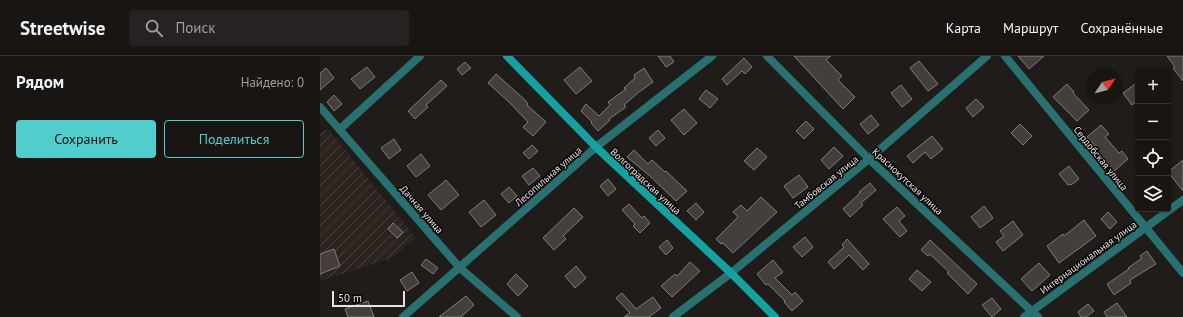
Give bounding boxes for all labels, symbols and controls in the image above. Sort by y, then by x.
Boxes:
search box [129,10,409,46]
text: Streetwise [20,16,105,40]
icon: search [143,17,165,39]
text: Поиск [175,18,215,37]
text: Карта [946,19,981,37]
text: Маршрут [1003,19,1058,37]
text: Сохранённые [1080,19,1163,37]
north arrow [1087,68,1123,104]
map controls [1135,68,1171,212]
button: + [1135,68,1171,104]
text: Рядом [16,71,64,93]
text: Найдено: 0 [241,74,304,91]
button: − [1135,104,1171,140]
button: Сохранить [16,120,156,158]
button: Поделиться [164,120,304,158]
street label: Сердобская улица [1071,124,1131,193]
button: locate [1135,140,1171,176]
street label: Лесопильная улица [511,144,585,210]
street label: Волгоградская улица [608,145,684,217]
street label: Краснокутская улица [870,145,946,218]
street label: Тамбовская улица [792,153,861,212]
button: layers [1135,176,1171,212]
street label: Дачная улица [397,183,446,236]
street label: Интернациональная улица [1037,218,1139,297]
scale bar [332,289,405,308]
text: 50 m [338,291,362,305]

